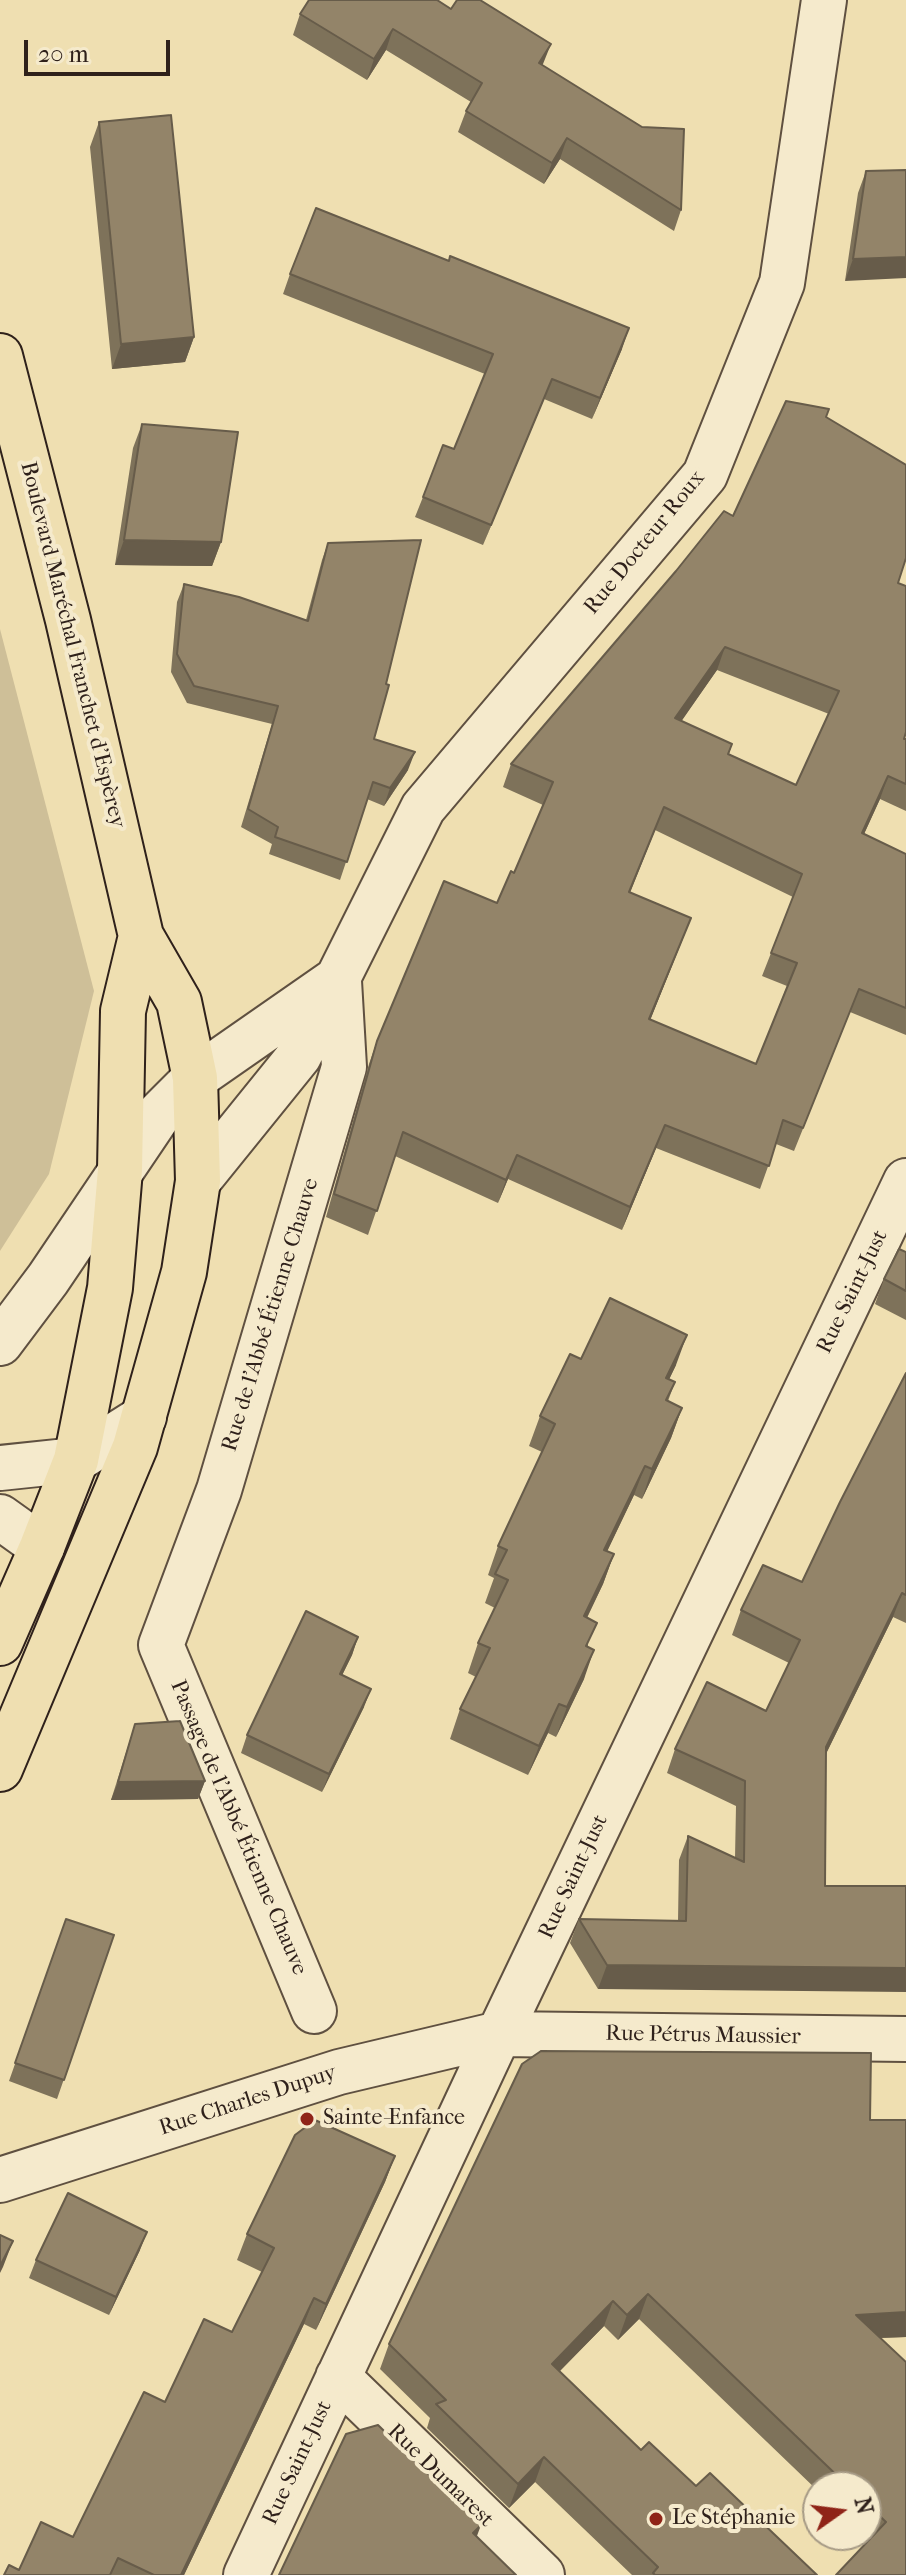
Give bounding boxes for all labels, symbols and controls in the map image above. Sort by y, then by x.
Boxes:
scale bar [28,24,174,74]
text: 20 m [38,40,89,68]
street label: Boulevard Maréchal Franchet d'Espèrey [14,459,130,831]
street label: Rue Docteur Roux [579,466,711,620]
street label: Rue de l'Abbé Étienne Chauve [217,1175,325,1455]
street label: Rue Saint-Just [812,1226,894,1358]
street label: Passage de l'Abbé Étienne Chauve [164,1677,312,1979]
street label: Rue Saint-Just [534,1811,614,1943]
street label: Rue Pétrus Maussier [605,2021,801,2051]
street label: Rue Charles Dupuy [156,2060,340,2142]
place label: Sainte-Enfance [323,2106,465,2132]
marker: Sainte-Enfance [298,2110,316,2128]
street label: Rue Saint-Just [258,2397,338,2529]
street label: Rue Dumarest [381,2419,499,2533]
north arrow [802,2471,882,2551]
text: N [849,2494,878,2517]
place label: Le Stéphanie [672,2506,795,2532]
marker: Le Stéphanie [647,2510,665,2528]

